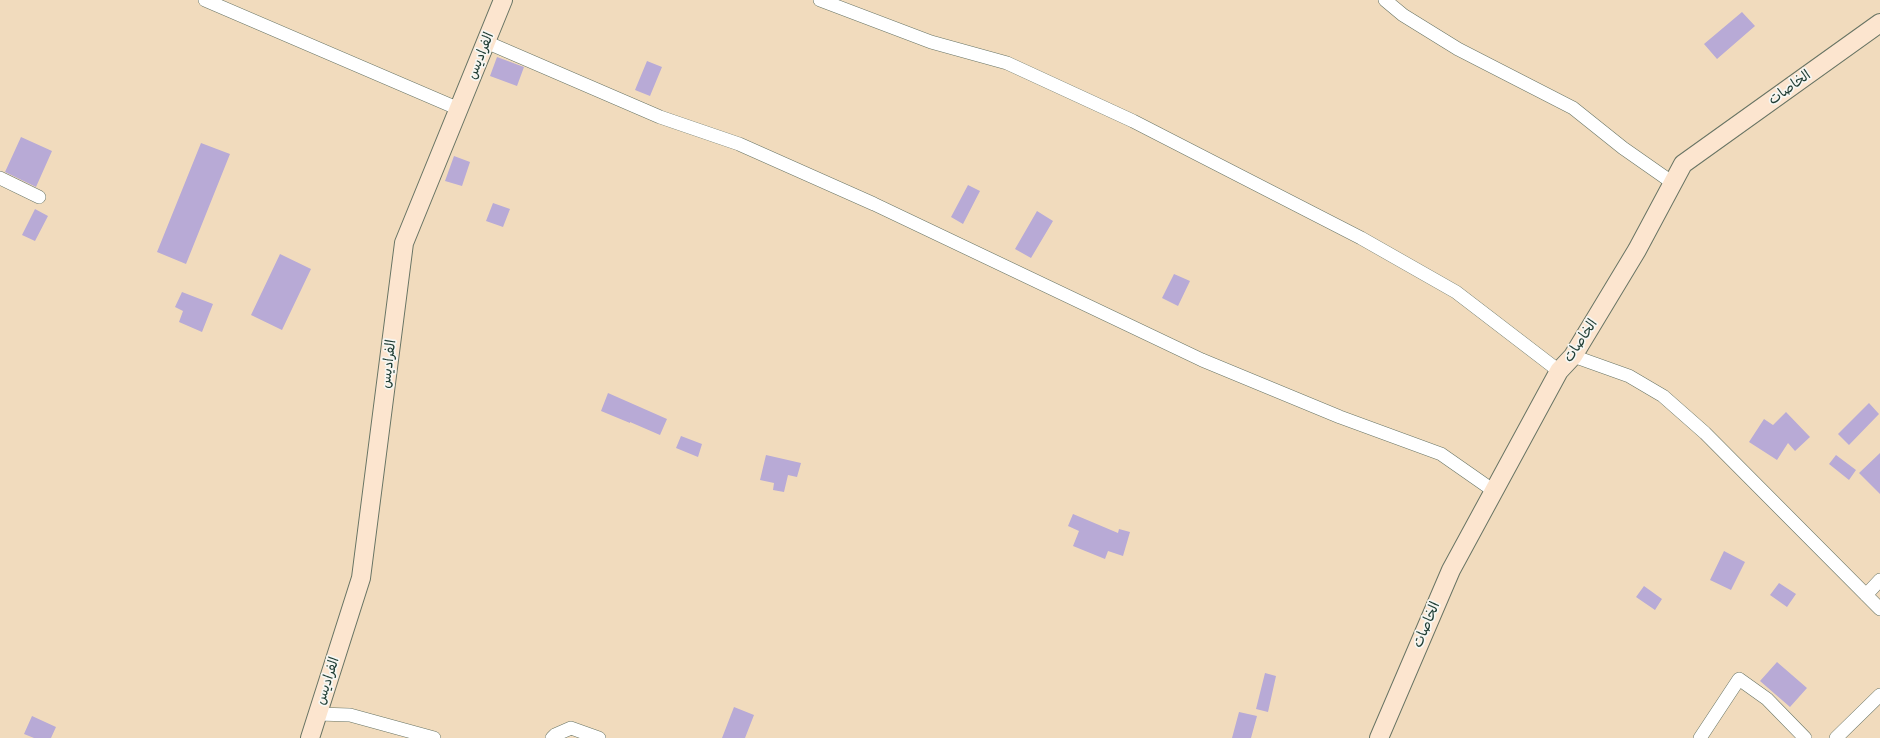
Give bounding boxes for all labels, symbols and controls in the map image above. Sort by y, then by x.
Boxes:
street label: الفراديس [464,30,498,82]
street label: الخاصات [1766,67,1814,109]
street label: الخاصات [1561,316,1601,366]
street label: الفراديس [378,339,400,389]
street label: الخاصات [1410,599,1444,651]
street label: الفراديس [312,655,344,707]

